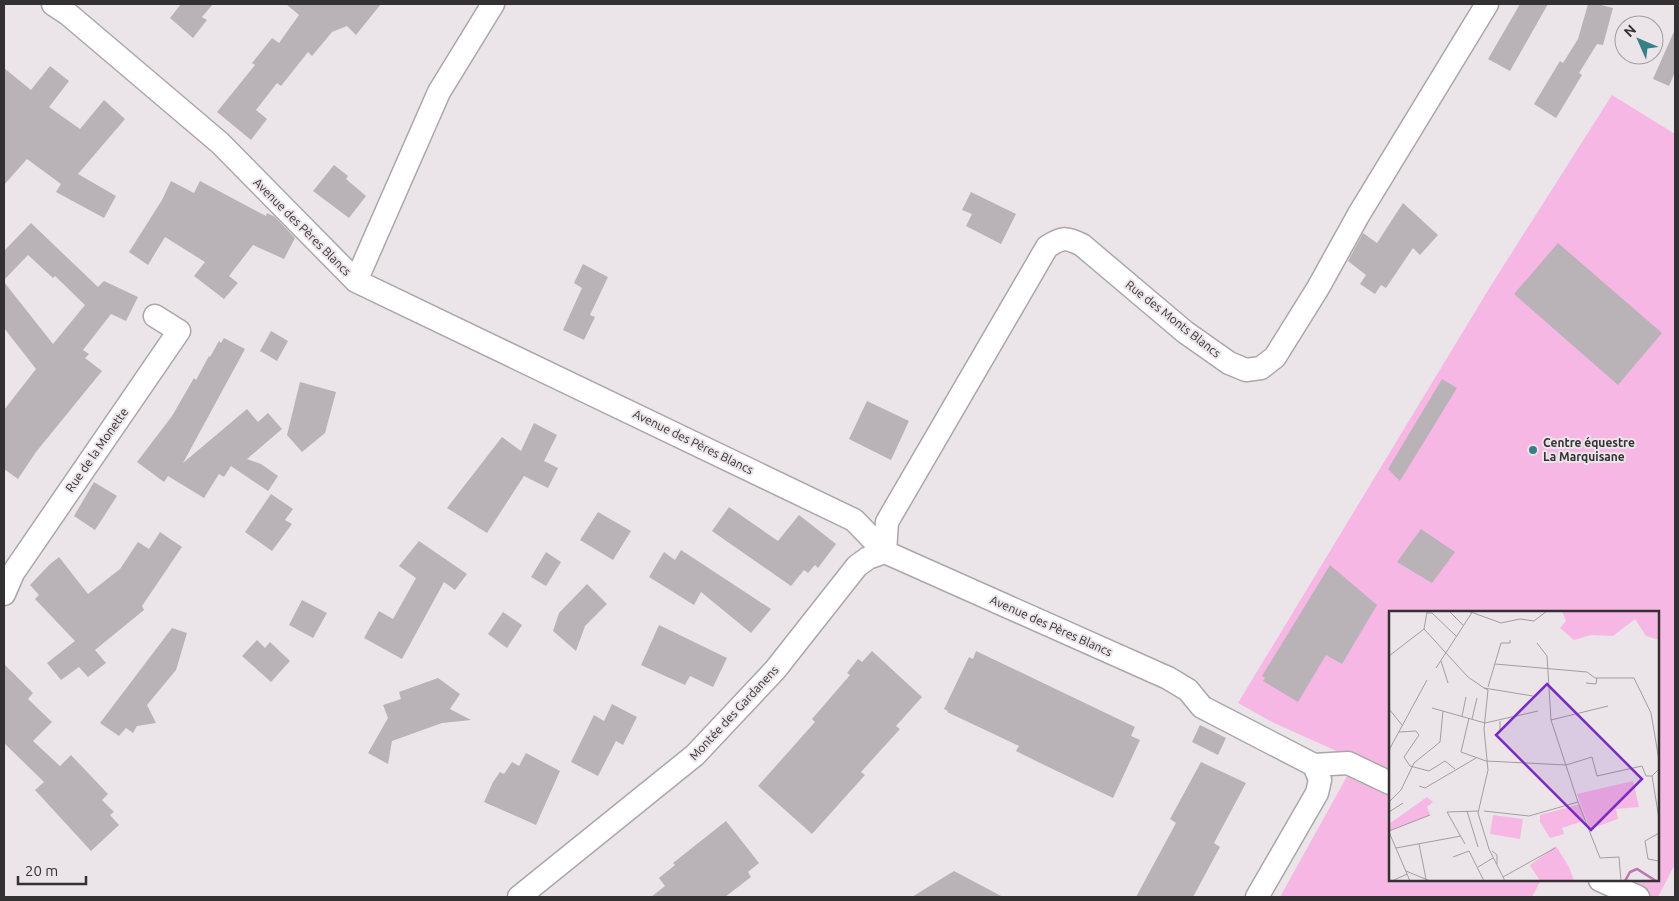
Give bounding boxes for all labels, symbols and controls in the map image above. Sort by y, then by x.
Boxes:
north arrow [1614,15,1664,65]
text: N [1620,21,1639,40]
street label: Avenue des Pères Blancs [251,175,354,278]
street label: Rue des Monts Blancs [1123,278,1223,360]
street label: Rue de la Monette [63,405,130,494]
street label: Avenue des Pères Blancs [631,407,755,476]
place label: Centre équestre La Marquisane [1543,436,1635,463]
marker: Centre équestre La Marquisane [1527,444,1539,456]
street label: Avenue des Pères Blancs [988,593,1114,658]
inset map [1389,611,1659,881]
street label: Montée des Gardanens [687,663,781,762]
scale bar [18,854,85,886]
text: 20 m [25,862,58,879]

